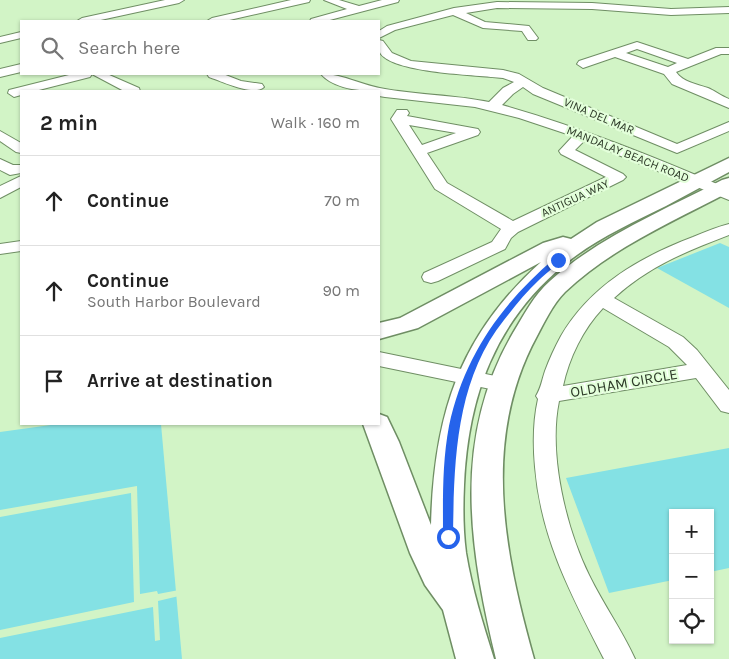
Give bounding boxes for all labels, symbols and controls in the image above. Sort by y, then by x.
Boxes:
search box [20,20,380,75]
icon: search [38,34,66,62]
text: Search here [78,37,180,59]
street label: VINA DEL MAR [561,95,637,137]
text: 2 min [40,111,98,135]
text: Walk · 160 m [271,113,360,132]
street label: MANDALAY BEACH ROAD [565,123,691,185]
street label: ANTIGUA WAY [539,176,612,220]
icon: ahead [40,187,68,215]
text: Continue [87,190,169,212]
text: 70 m [324,191,360,210]
route end [547,249,570,272]
text: Continue [87,270,169,292]
icon: ahead [40,277,68,305]
text: 90 m [322,281,360,300]
text: South Harbor Boulevard [87,292,261,311]
street label: OLDHAM CIRCLE [569,365,679,401]
icon: arrive [40,367,68,395]
text: Arrive at destination [87,370,273,392]
map controls [669,509,714,644]
button: + [669,509,714,554]
route start [437,526,460,549]
button: − [669,554,714,599]
button: locate [669,599,714,644]

